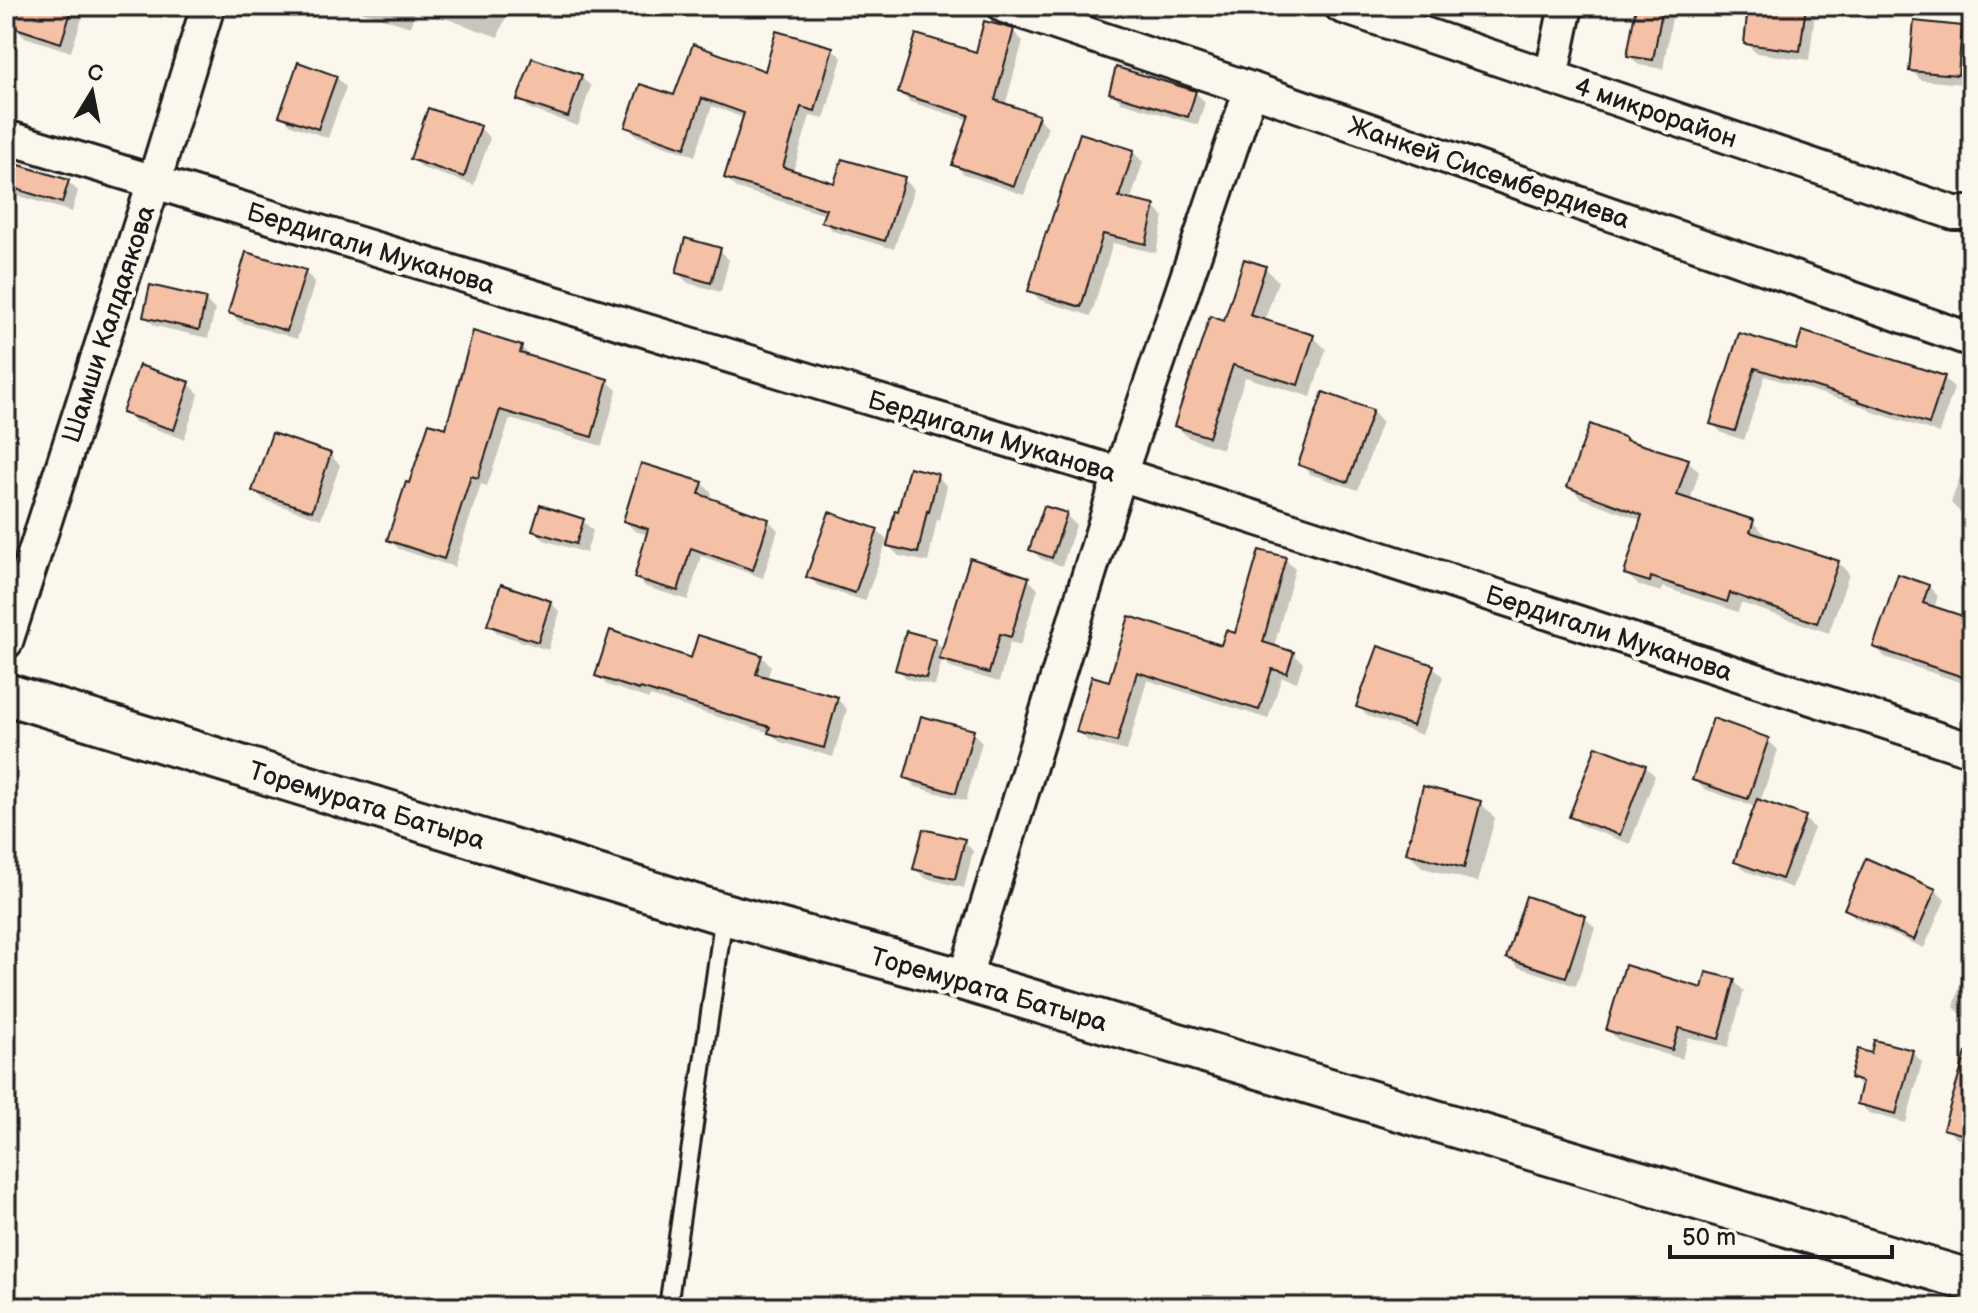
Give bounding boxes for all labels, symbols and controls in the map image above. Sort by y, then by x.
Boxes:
north arrow [52,52,132,132]
text: С [85,59,105,88]
street label: 4 микрорайон [1570,71,1741,156]
street label: Жанкей Сисембердиева [1344,111,1633,236]
street label: Бердигали Муканова [243,197,498,302]
street label: Шамши Калдаякова [56,202,162,447]
street label: Бердигали Муканова [864,385,1119,490]
street label: Бердигали Муканова [1481,580,1736,689]
street label: Торемурата Батыра [245,756,488,857]
street label: Торемурата Батыра [866,942,1111,1039]
scale bar [1670,1209,1892,1259]
text: 50 m [1682,1223,1736,1252]

